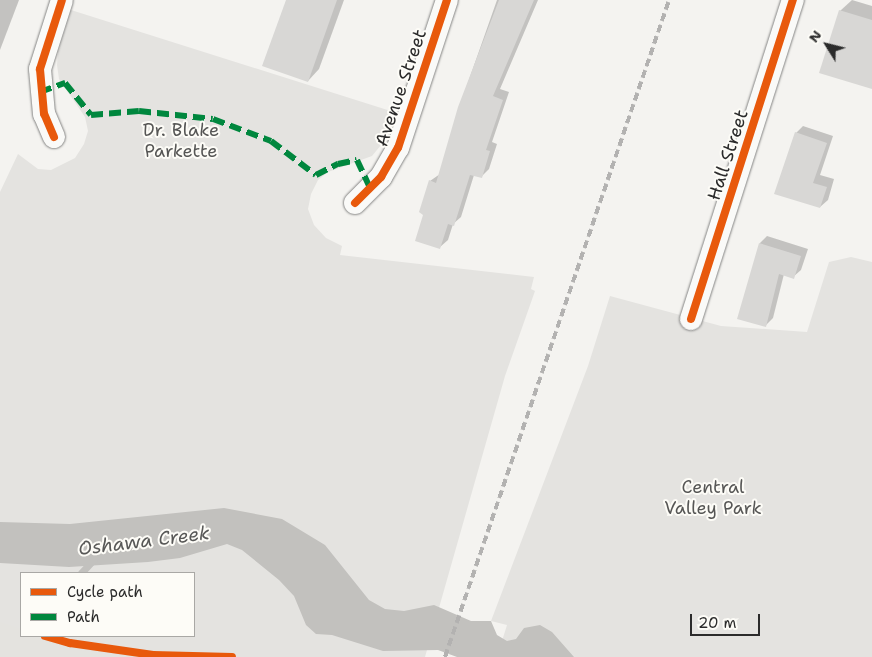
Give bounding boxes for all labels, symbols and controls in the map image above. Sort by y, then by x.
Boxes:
north arrow [802,20,852,70]
text: N [804,26,825,46]
street label: Avenue Street [371,27,431,149]
street label: Hall Street [703,107,753,203]
park label: Dr. Blake Parkette [143,120,219,162]
park label: Central Valley Park [664,477,762,520]
water label: Oshawa Creek [77,522,211,560]
legend [20,572,195,637]
text: Cycle path [67,582,143,602]
scale bar [692,604,762,636]
text: Path [67,607,100,627]
text: 20 m [698,613,737,633]

